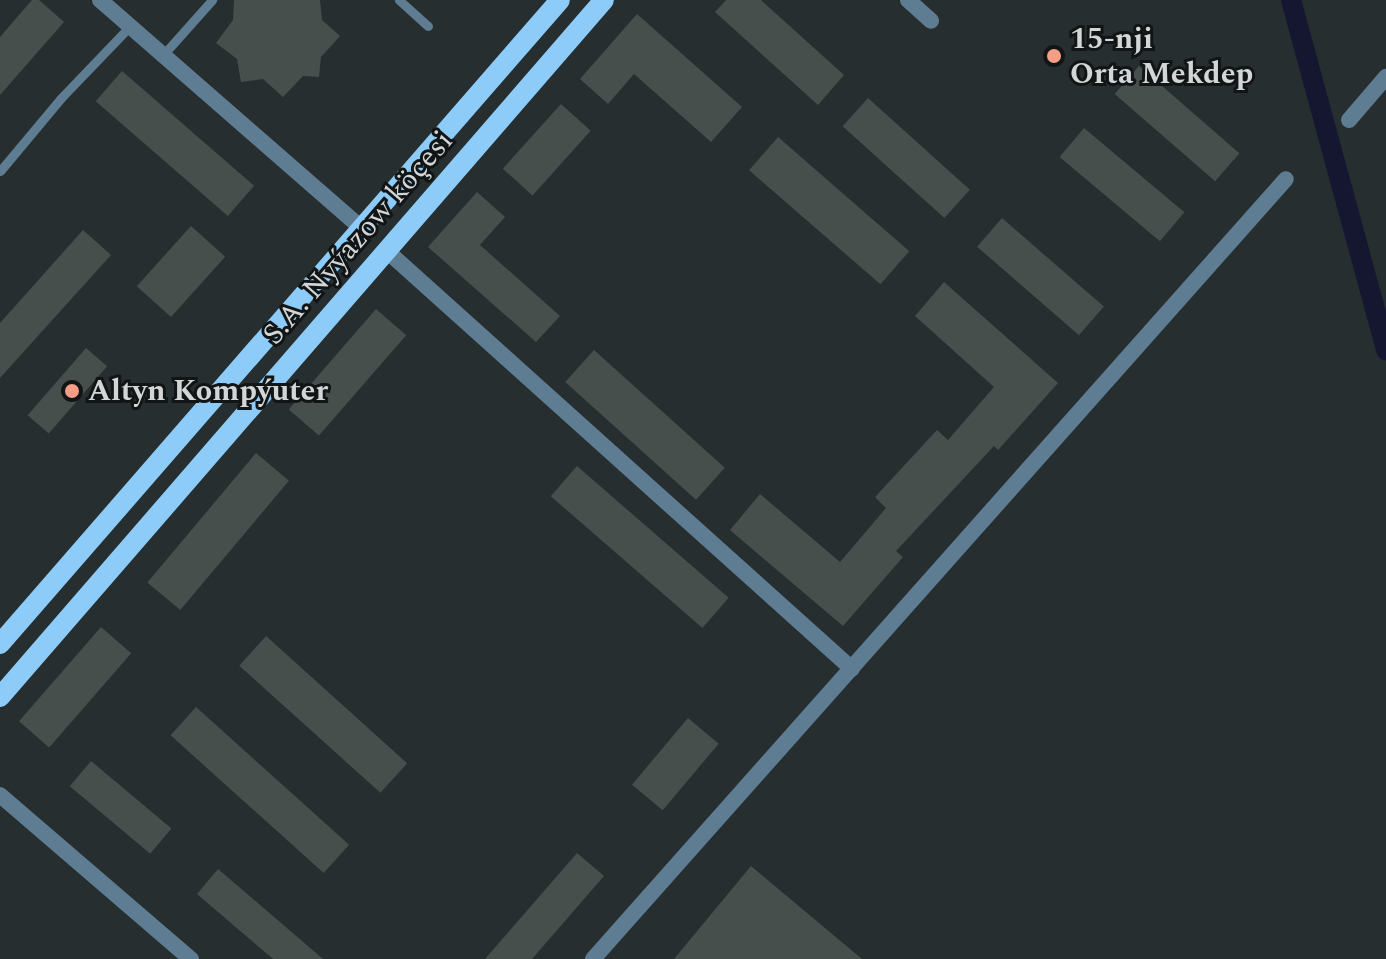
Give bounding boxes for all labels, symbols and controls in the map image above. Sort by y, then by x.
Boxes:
place label: 15-nji Orta Mekdep [1070,21,1253,92]
marker: 15-nji Orta Mekdep [1045,47,1063,65]
street label: S.A. Nyýazow köçesi [255,124,461,352]
place label: Altyn Kompýuter [88,373,328,409]
marker: Altyn Kompýuter [63,382,81,400]

